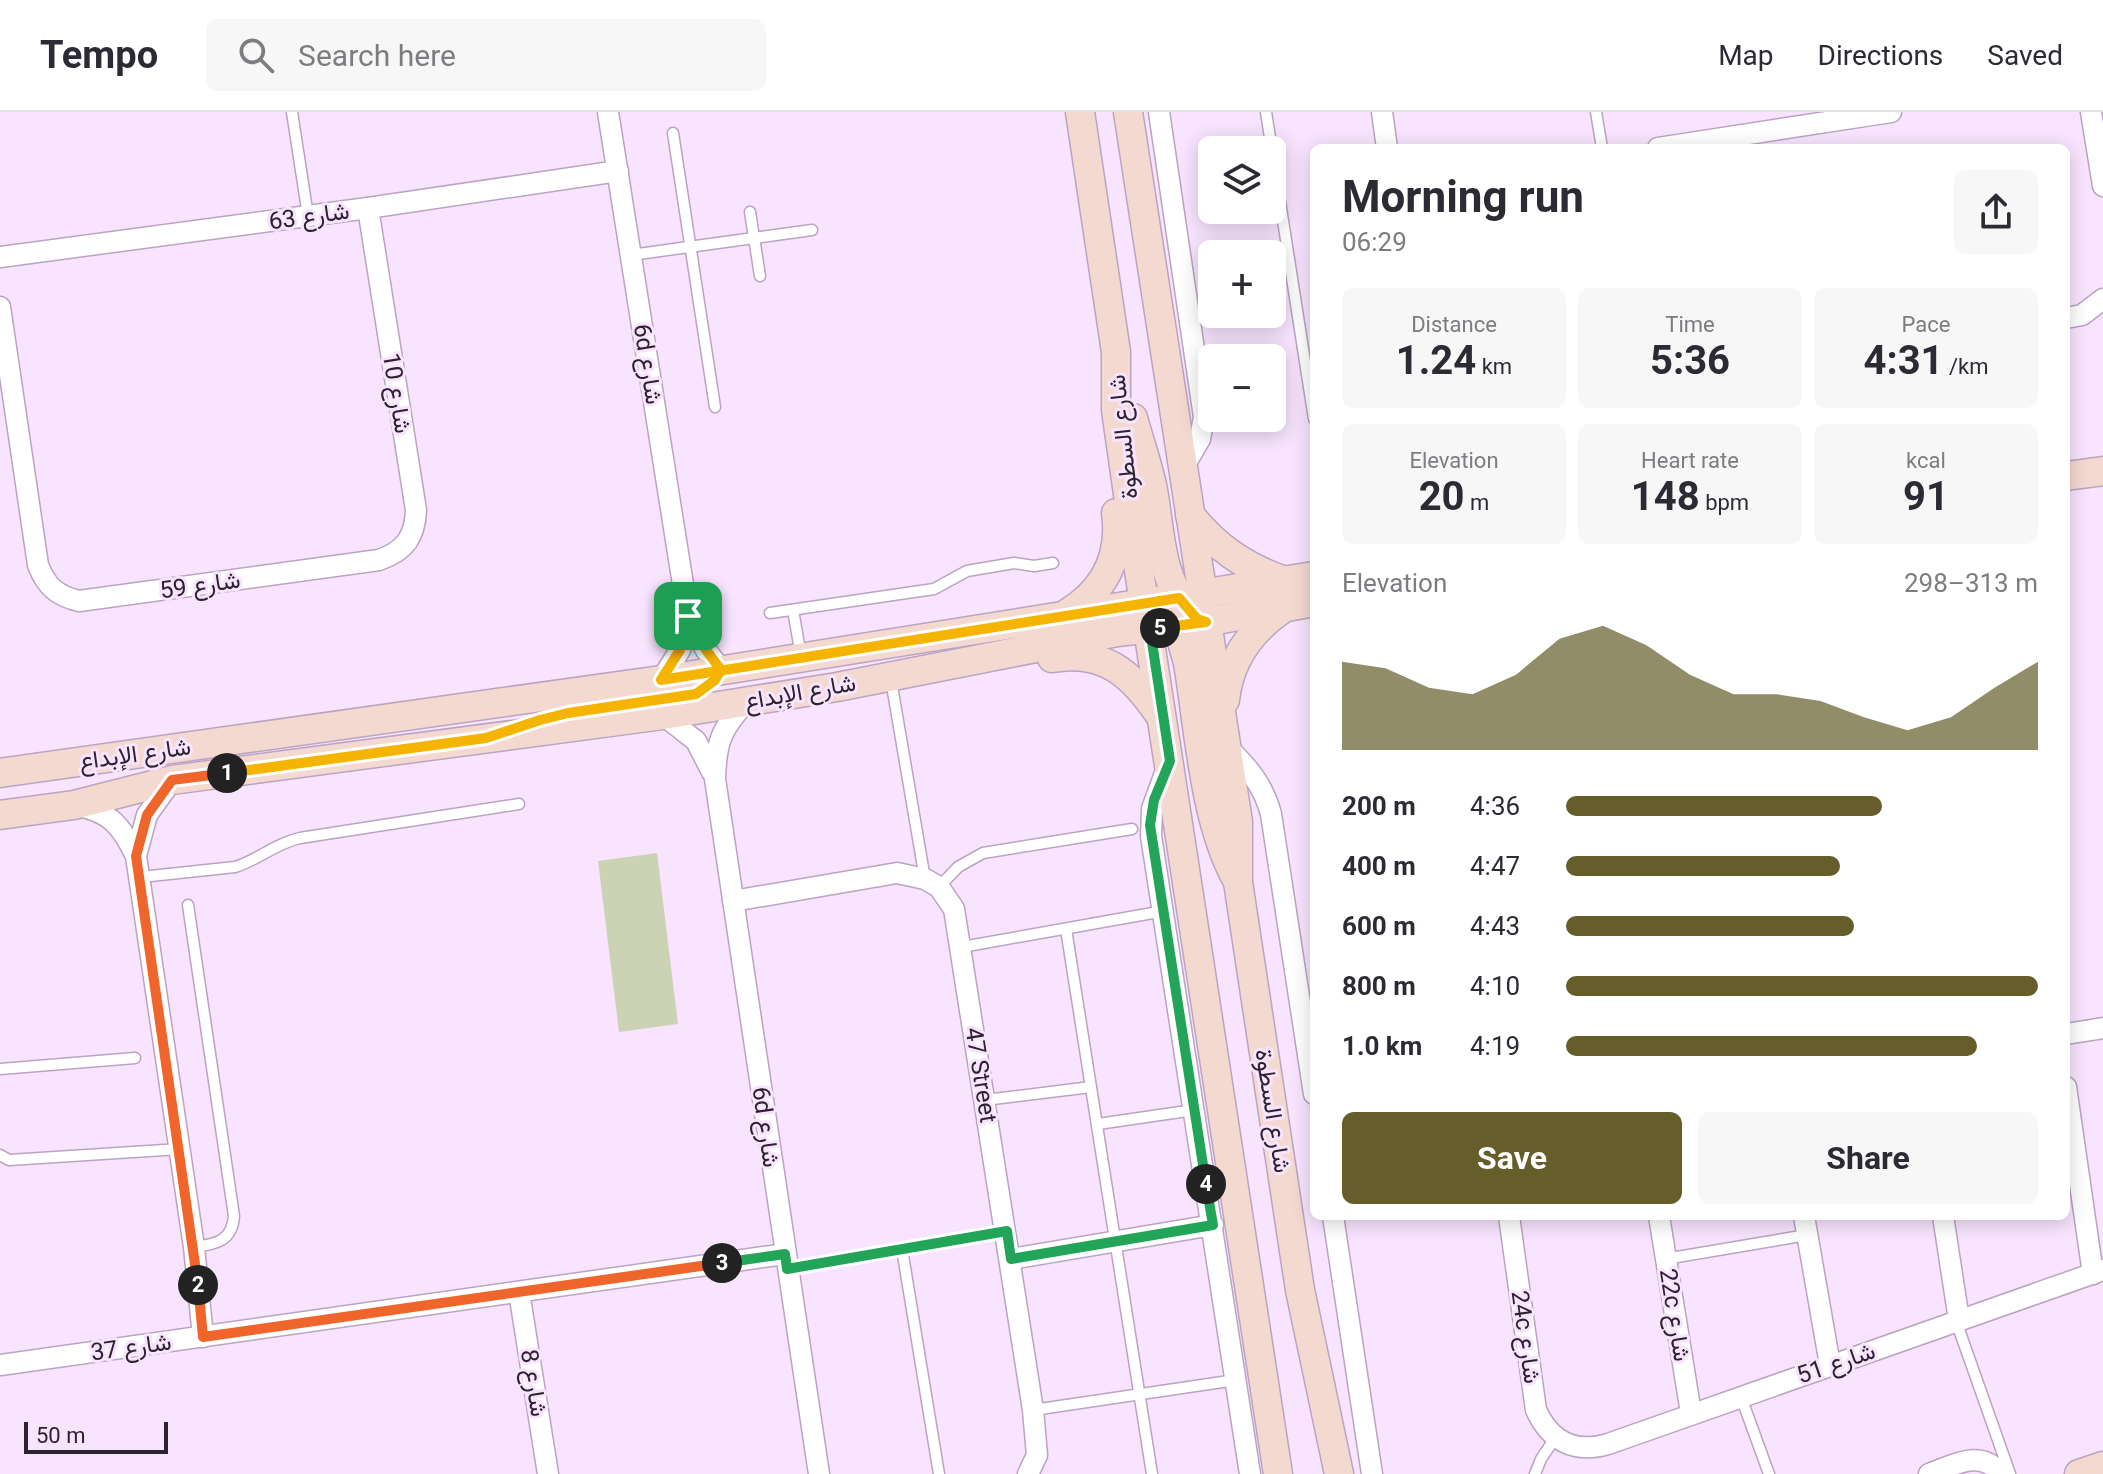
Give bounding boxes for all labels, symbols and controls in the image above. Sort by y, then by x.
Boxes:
search box [206,19,766,91]
text: Tempo [40,33,158,77]
icon: search [234,33,278,77]
text: Search here [298,38,456,73]
text: Map [1718,39,1774,72]
text: Directions [1818,39,1943,72]
text: Saved [1987,39,2063,72]
map controls [1198,136,1286,432]
button: layers [1198,136,1286,224]
button: share [1954,170,2038,254]
text: Morning run [1342,171,1584,223]
street label: شارع 63 [267,196,351,237]
text: 06:29 [1342,227,1407,257]
button: + [1198,240,1286,328]
text: Distance [1411,312,1497,337]
text: Time [1665,312,1715,337]
text: Pace [1902,312,1950,337]
street label: 6d شارع [626,322,668,407]
text: 1.24 [1396,337,1476,384]
text: 5:36 [1650,337,1730,384]
text: 4:31 [1863,337,1944,384]
button: − [1198,344,1286,432]
street label: شارع 10 [375,351,417,436]
text: km [1476,354,1512,379]
text: /km [1944,354,1989,379]
street label: شارع السطوة [1103,373,1145,501]
text: Elevation [1409,448,1499,473]
text: Heart rate [1641,448,1739,473]
text: kcal [1906,448,1946,473]
text: 20 [1419,473,1465,520]
text: 148 [1631,473,1700,520]
text: 91 [1903,473,1949,520]
text: m [1465,490,1489,515]
text: bpm [1700,490,1749,515]
street label: شارع 59 [158,565,242,606]
text: Elevation [1342,568,1447,598]
text: 298–313 m [1904,568,2038,598]
pin [654,582,722,650]
icon: arrive [666,594,710,638]
pin: 5 [1140,608,1180,648]
text: 5 [1154,615,1166,640]
street label: شارع الإبداع [742,668,858,718]
street label: شارع الإبداع [77,732,193,778]
pin: 1 [207,753,247,793]
text: 1 [221,760,233,785]
text: 200 m [1342,791,1416,821]
text: 4:36 [1470,791,1520,821]
text: 400 m [1342,851,1416,881]
text: 4:47 [1470,851,1520,881]
text: 600 m [1342,911,1416,941]
text: 4:43 [1470,911,1520,941]
text: 800 m [1342,971,1416,1001]
text: 4:10 [1470,971,1520,1001]
street label: 47 Street [960,1025,1002,1125]
text: 1.0 km [1342,1031,1422,1061]
text: 4:19 [1470,1031,1520,1061]
street label: شارع السطوة [1247,1047,1297,1175]
street label: 6d شارع [745,1085,786,1169]
button: Save [1342,1112,1682,1204]
button: Share [1698,1112,2038,1204]
pin: 4 [1186,1164,1226,1204]
text: 4 [1200,1171,1212,1196]
pin: 3 [702,1243,742,1283]
text: 3 [716,1250,728,1275]
pin: 2 [178,1265,218,1305]
street label: 22c شارع [1652,1266,1696,1364]
text: 2 [192,1272,204,1297]
street label: 24c شارع [1504,1289,1546,1386]
street label: شارع 37 [89,1327,173,1368]
street label: شارع 51 [1793,1337,1880,1391]
street label: 8 شارع [513,1347,553,1419]
scale bar [24,1418,168,1454]
text: 50 m [36,1423,85,1448]

